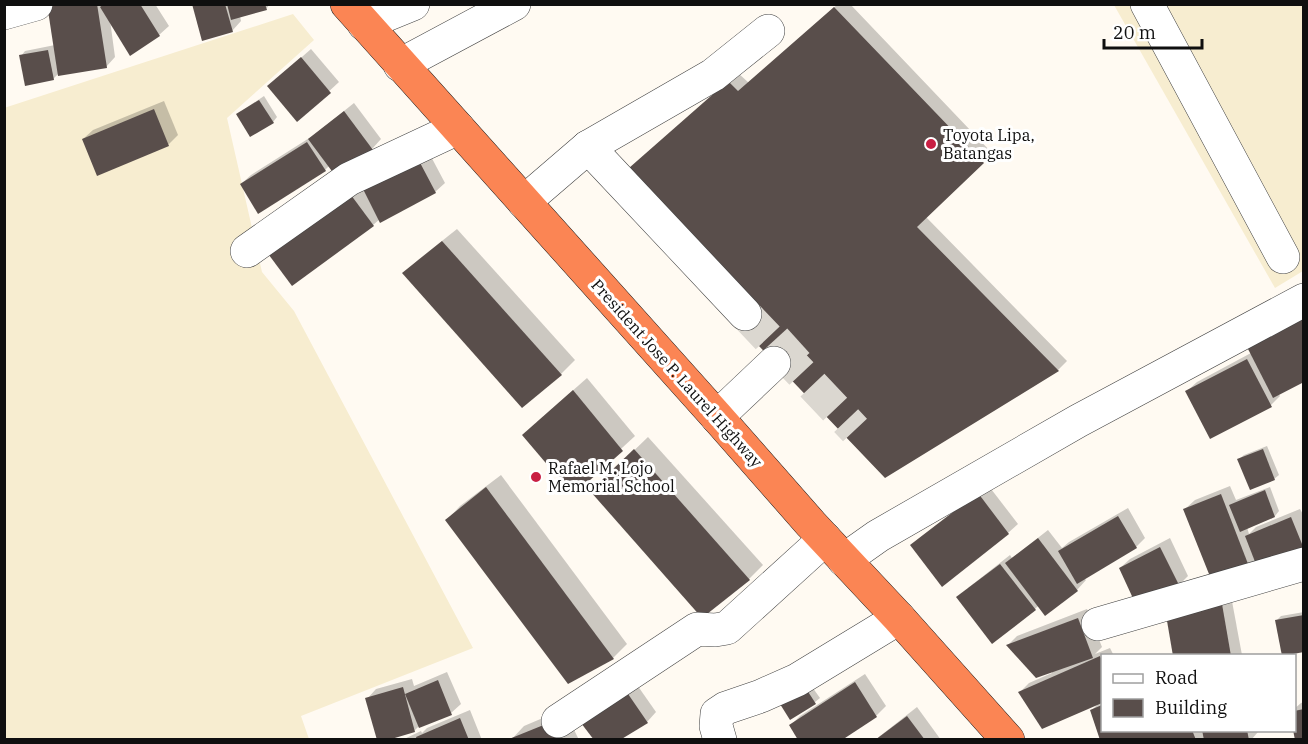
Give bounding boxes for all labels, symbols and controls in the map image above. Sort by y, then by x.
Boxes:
scale bar [1104,12,1202,50]
text: 20 m [1113,21,1156,44]
place label: Toyota Lipa, Batangas [943,125,1035,163]
marker: Toyota Lipa, Batangas [924,137,938,151]
street label: President Jose P. Laurel Highway [587,275,767,472]
place label: Rafael M. Lojo Memorial School [548,458,675,496]
marker: Rafael M. Lojo Memorial School [529,470,543,484]
legend [1101,654,1296,732]
text: Road [1155,666,1198,689]
text: Building [1155,696,1227,719]

